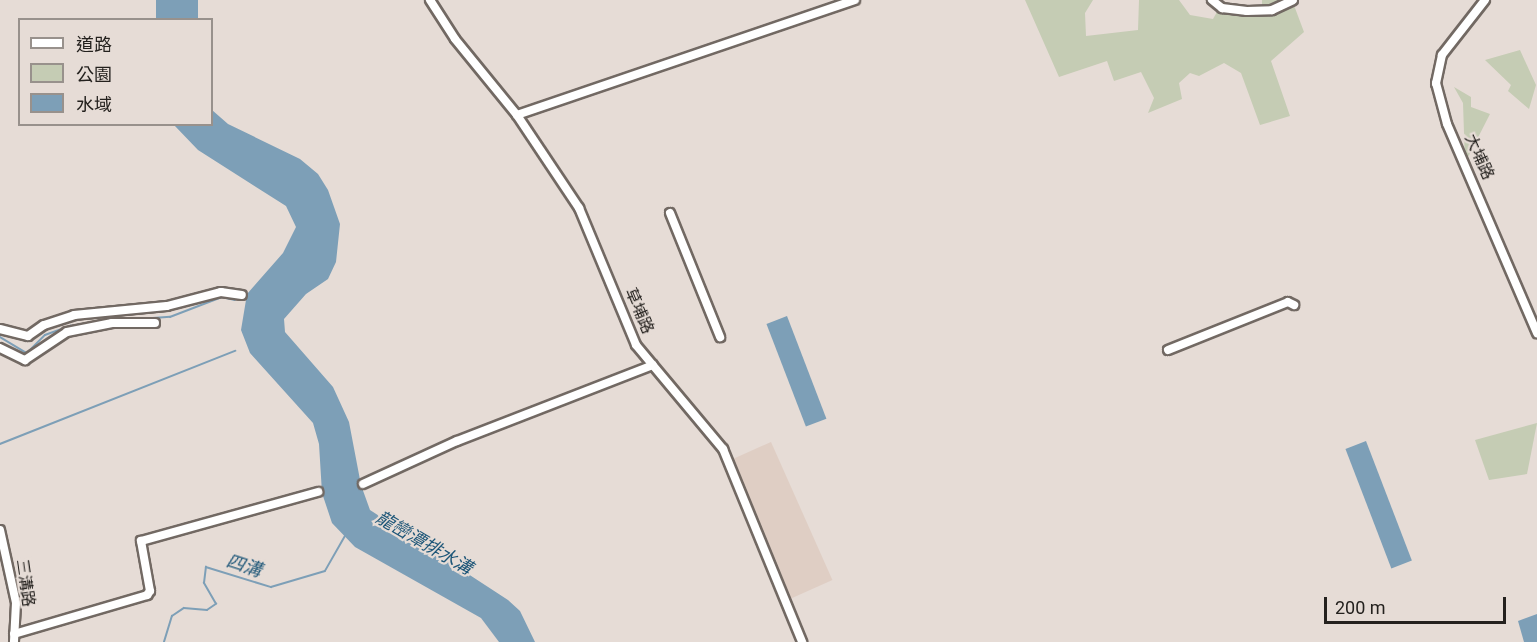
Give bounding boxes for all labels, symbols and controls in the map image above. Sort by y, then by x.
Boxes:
legend [18,18,213,126]
text: 道路 [76,34,112,55]
text: 公園 [76,64,112,85]
text: 水域 [76,94,112,115]
street label: 大埔路 [1460,131,1498,183]
street label: 草埔路 [621,285,657,337]
water label: 龍巒潭排水溝 [372,507,476,579]
water label: 四溝 [224,550,264,582]
street label: 三溝路 [12,558,38,608]
scale bar [1327,585,1508,623]
text: 200 m [1335,597,1386,618]

